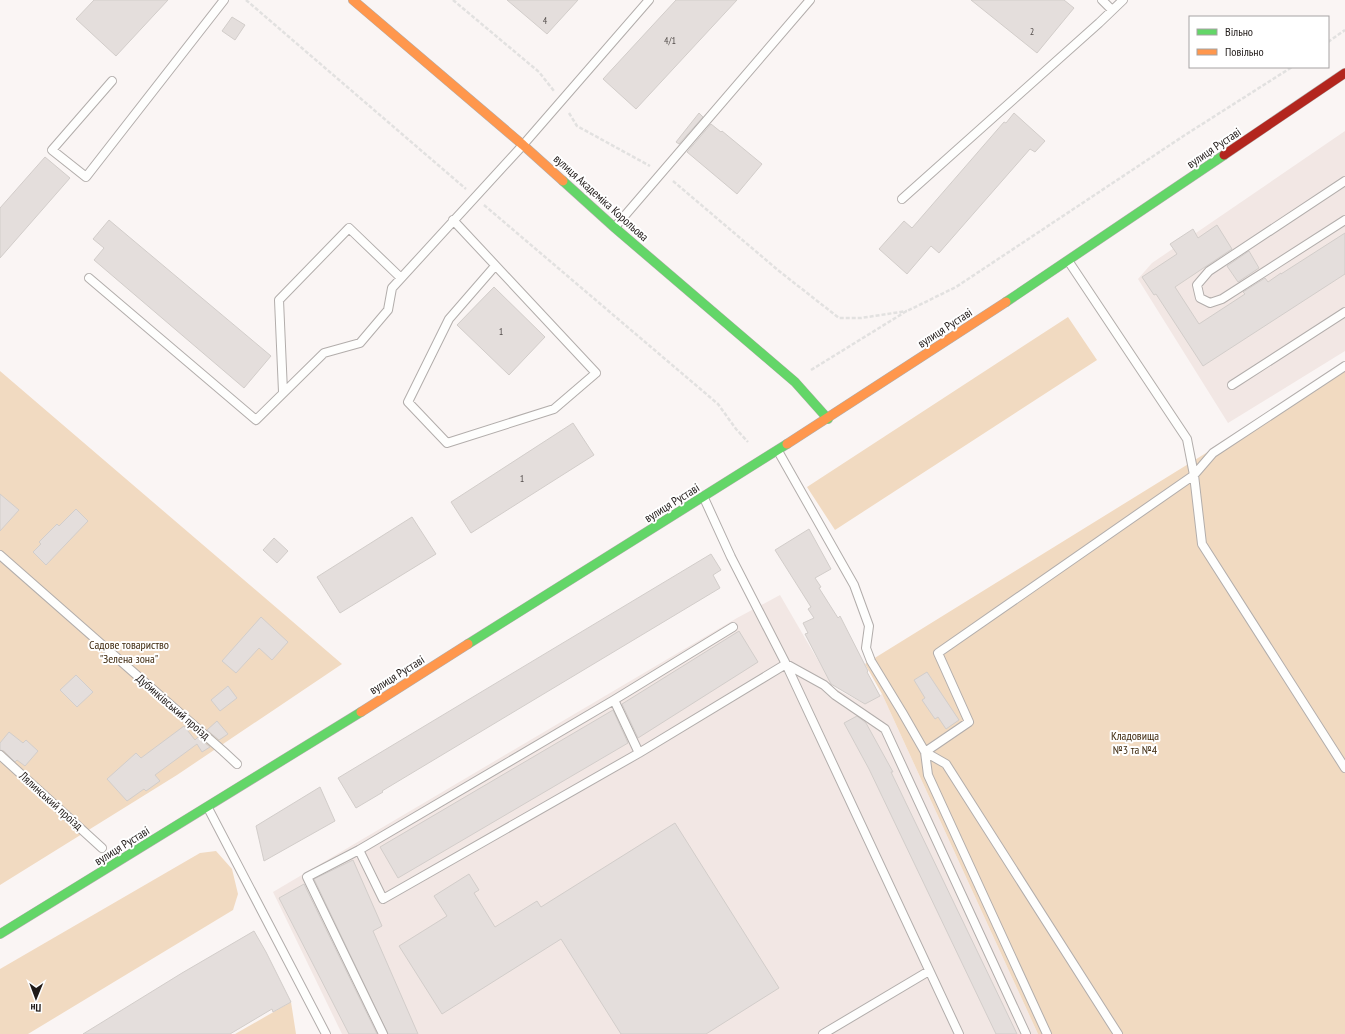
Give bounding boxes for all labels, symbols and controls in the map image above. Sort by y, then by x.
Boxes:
house number: 4 [543,14,548,27]
legend [1189,16,1329,68]
text: Вільно [1225,24,1253,39]
house number: 2 [1030,25,1034,38]
house number: 4/1 [664,34,676,47]
text: Повільно [1225,44,1264,59]
street label: вулиця Руставі [1184,124,1244,171]
street label: вулиця Академіка Корольова [551,151,652,244]
street label: вулиця Руставі [915,304,975,351]
house number: 1 [499,325,503,338]
house number: 1 [520,472,524,485]
street label: вулиця Руставі [641,480,702,525]
park label: Садове товариство "Зелена зона" [89,637,169,666]
street label: вулиця Руставі [366,652,427,697]
street label: Дубинківський проїзд [133,671,214,743]
park label: Кладовища №3 та №4 [1111,728,1159,757]
street label: Лялинський проїзд [16,767,87,834]
street label: вулиця Руставі [91,823,152,868]
north arrow [16,978,56,1018]
text: Пн [30,1001,41,1015]

